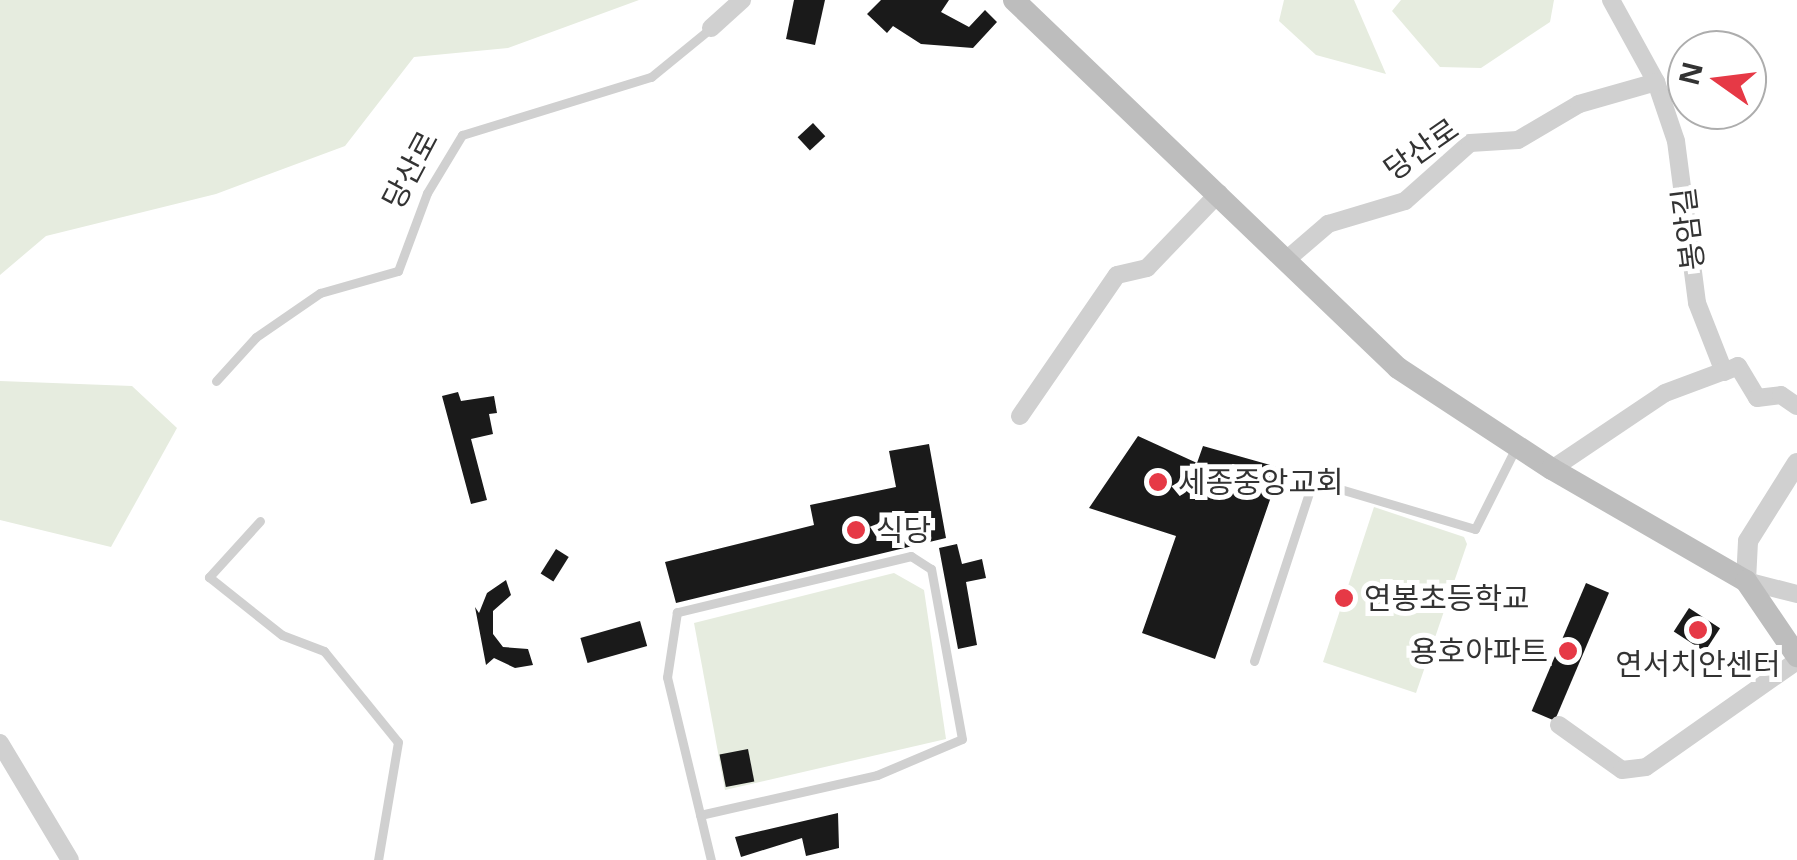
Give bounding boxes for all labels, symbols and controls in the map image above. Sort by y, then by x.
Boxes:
north arrow [1667,30,1767,130]
text: N [1669,58,1711,89]
street label: 당산로 [1377,111,1465,187]
street label: 당산로 [375,125,445,215]
street label: 봉암길 [1665,186,1711,272]
place label: 세종중앙교회 [1178,464,1344,500]
marker: 세종중앙교회 [1147,471,1169,493]
place label: 식당 [876,512,931,548]
marker: 식당 [845,519,867,541]
place label: 연봉초등학교 [1364,580,1530,616]
marker: 연봉초등학교 [1333,587,1355,609]
marker: 연서치안센터 [1687,619,1709,641]
place label: 용호아파트 [1410,633,1548,669]
marker: 용호아파트 [1557,640,1579,662]
place label: 연서치안센터 [1615,646,1781,682]

